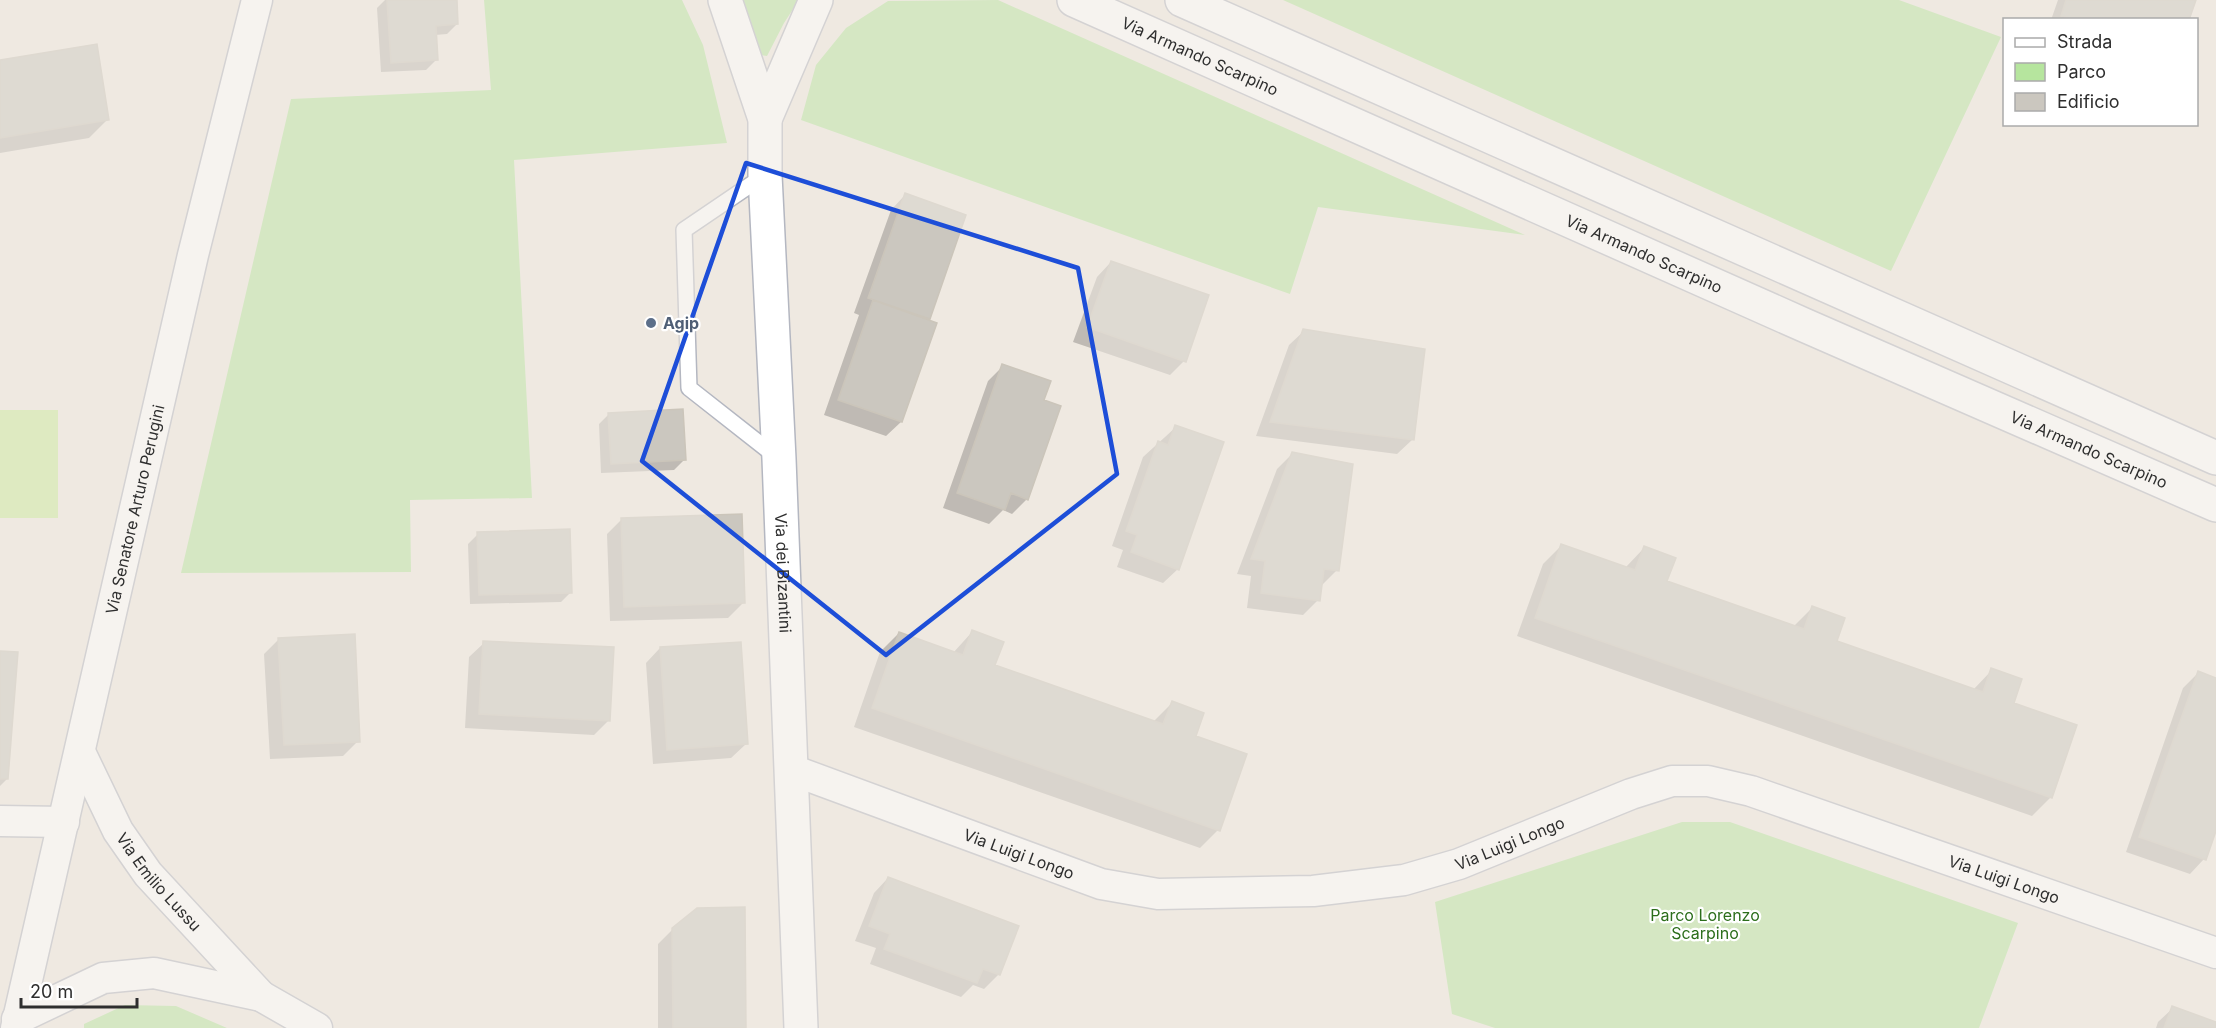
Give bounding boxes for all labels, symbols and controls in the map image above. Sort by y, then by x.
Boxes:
street label: Via Armando Scarpino [1119,12,1282,100]
legend [2003,18,2198,126]
text: Strada [2057,31,2112,52]
text: Parco [2057,61,2106,82]
text: Edificio [2057,91,2120,112]
street label: Via Armando Scarpino [1563,210,1726,297]
place label: Agip [663,313,699,333]
marker: Agip [644,316,658,330]
street label: Via Senatore Arturo Perugini [101,403,168,616]
street label: Via Armando Scarpino [2007,406,2171,493]
street label: Via dei Bizantini [771,513,796,633]
street label: Via Luigi Longo [1452,812,1567,875]
street label: Via Luigi Longo [961,824,1077,883]
street label: Via Emilio Lussu [112,829,206,935]
street label: Via Luigi Longo [1946,851,2062,908]
park label: Parco Lorenzo Scarpino [1650,905,1760,943]
scale bar [21,971,136,1009]
text: 20 m [30,981,73,1002]

